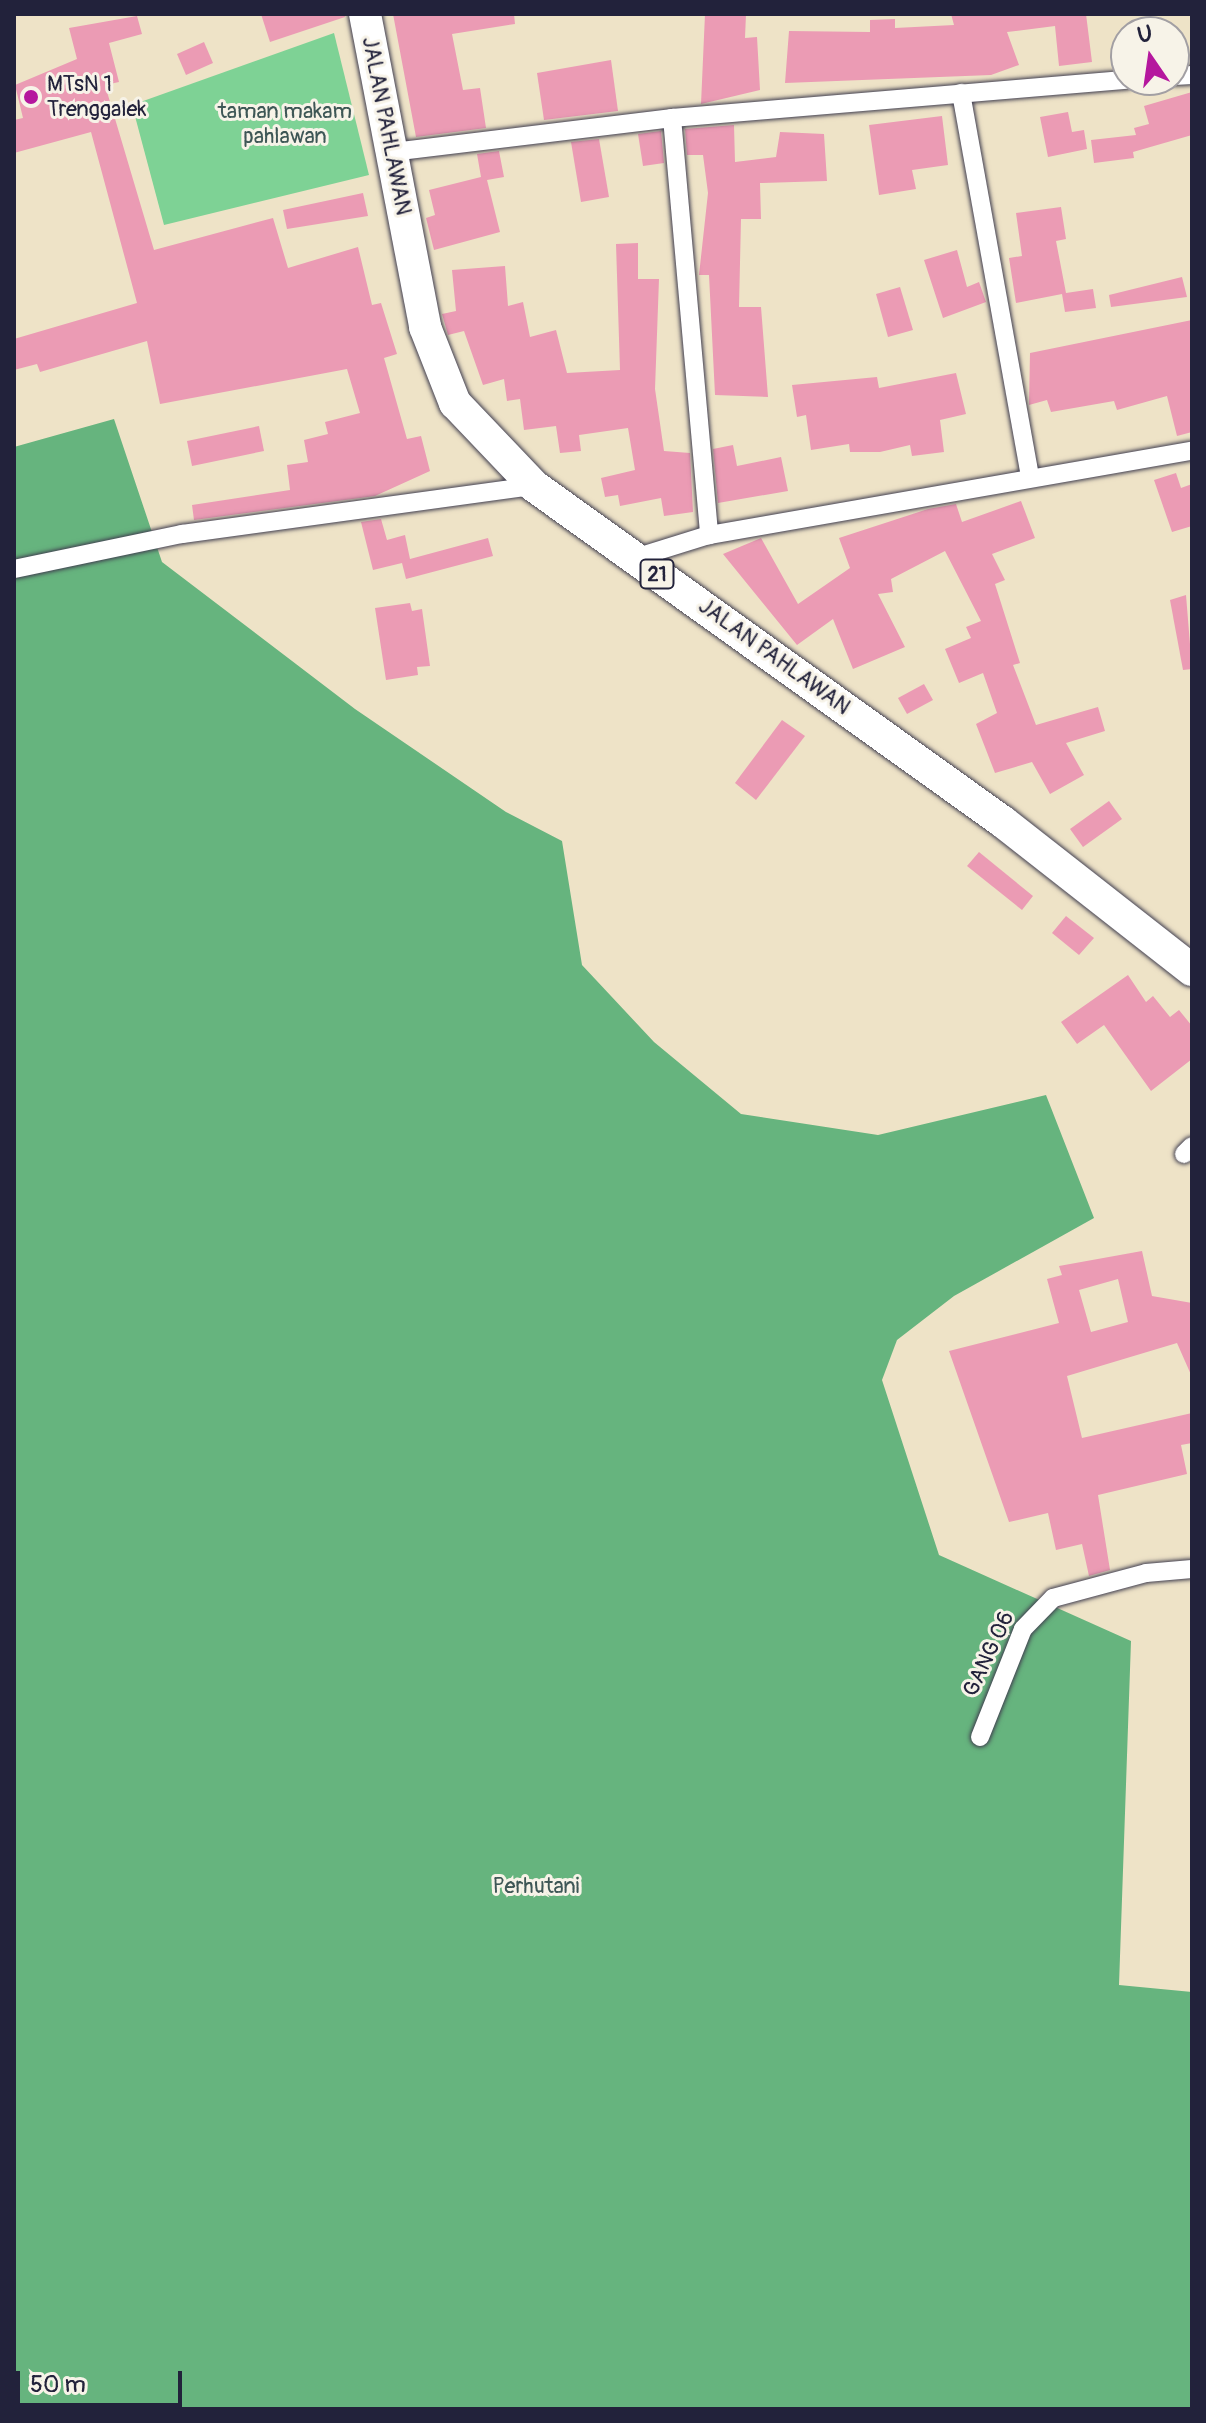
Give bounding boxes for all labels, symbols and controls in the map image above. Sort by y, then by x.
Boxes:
north arrow [1110,16,1190,96]
text: U [1135,19,1155,50]
street label: JALAN PAHLAWAN [356,35,416,217]
place label: MTsN 1 Trenggalek [47,71,146,122]
marker: MTsN 1 Trenggalek [22,88,40,106]
park label: taman makam pahlawan [218,98,352,150]
road number: 21 [639,558,675,590]
street label: JALAN PAHLAWAN [693,593,855,721]
street label: GANG 06 [958,1607,1020,1701]
park label: Perhutani [492,1874,580,1900]
scale bar [20,2355,186,2405]
text: 50 m [30,2370,86,2399]

